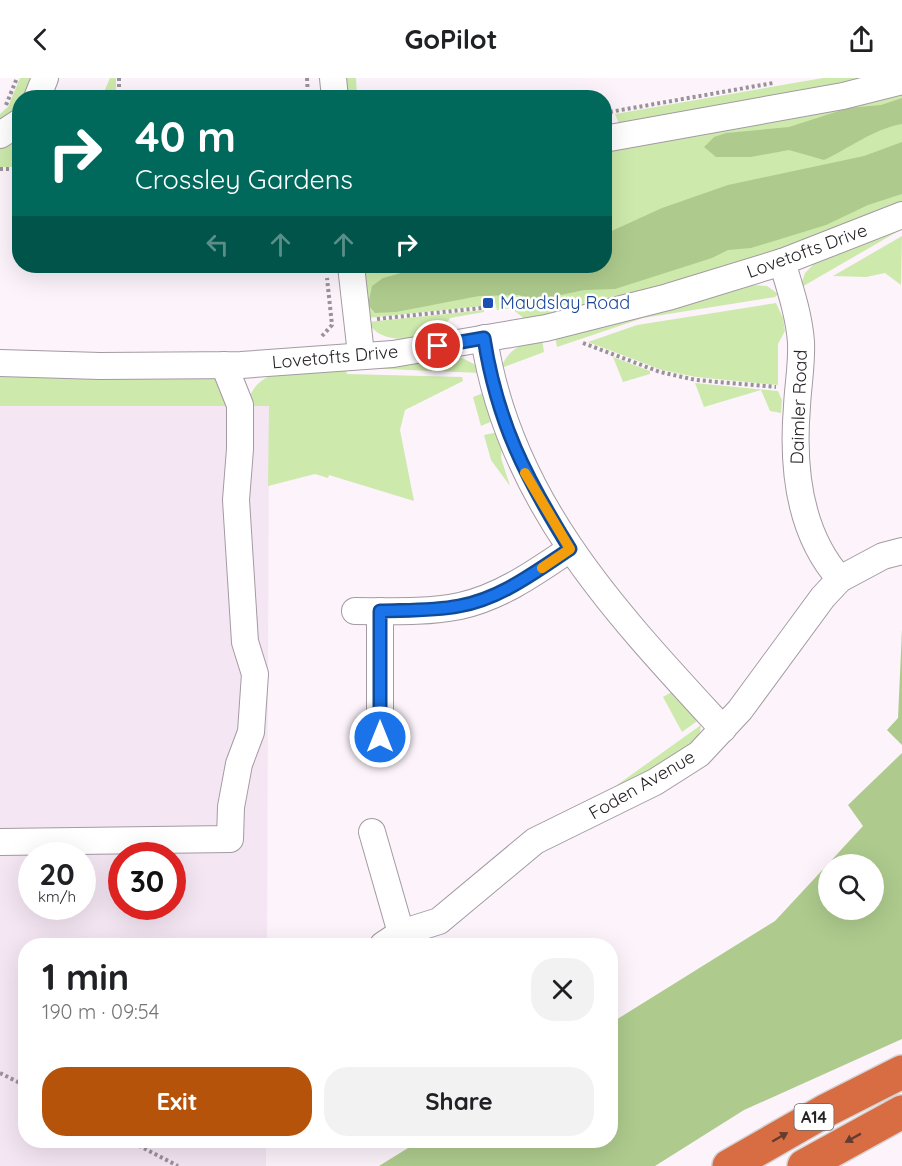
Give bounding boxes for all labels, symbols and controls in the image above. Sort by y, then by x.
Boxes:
text: GoPilot [404,22,498,56]
icon: back [24,23,57,56]
icon: share [845,23,878,56]
text: 40 m [135,110,236,163]
icon: right [36,114,114,192]
text: Crossley Gardens [135,162,353,196]
street label: Lovetofts Drive [743,218,870,283]
icon: left [201,228,234,261]
icon: ahead [264,228,297,261]
icon: ahead [327,228,360,261]
icon: right [390,228,423,261]
place label: Maudslay Road [500,291,630,314]
marker: Maudslay Road [481,296,495,310]
pin [412,320,463,371]
icon: arrive [421,329,454,362]
street label: Lovetofts Drive [271,340,399,373]
street label: Daimler Road [785,349,812,465]
position arrow [348,705,412,769]
street label: Foden Avenue [585,745,699,824]
speed limit sign: 30 [108,842,186,920]
map controls [818,854,884,920]
button: search [818,854,884,920]
text: 20 [39,855,75,893]
text: km/h [38,887,76,906]
text: 1 min [42,954,129,999]
button: close [531,958,594,1021]
text: 190 m · 09:54 [42,999,159,1024]
button: Exit [42,1067,312,1136]
button: Share [324,1067,594,1136]
road number: A14 [794,1104,834,1130]
one-way arrow [772,1132,789,1142]
one-way arrow [844,1133,861,1143]

